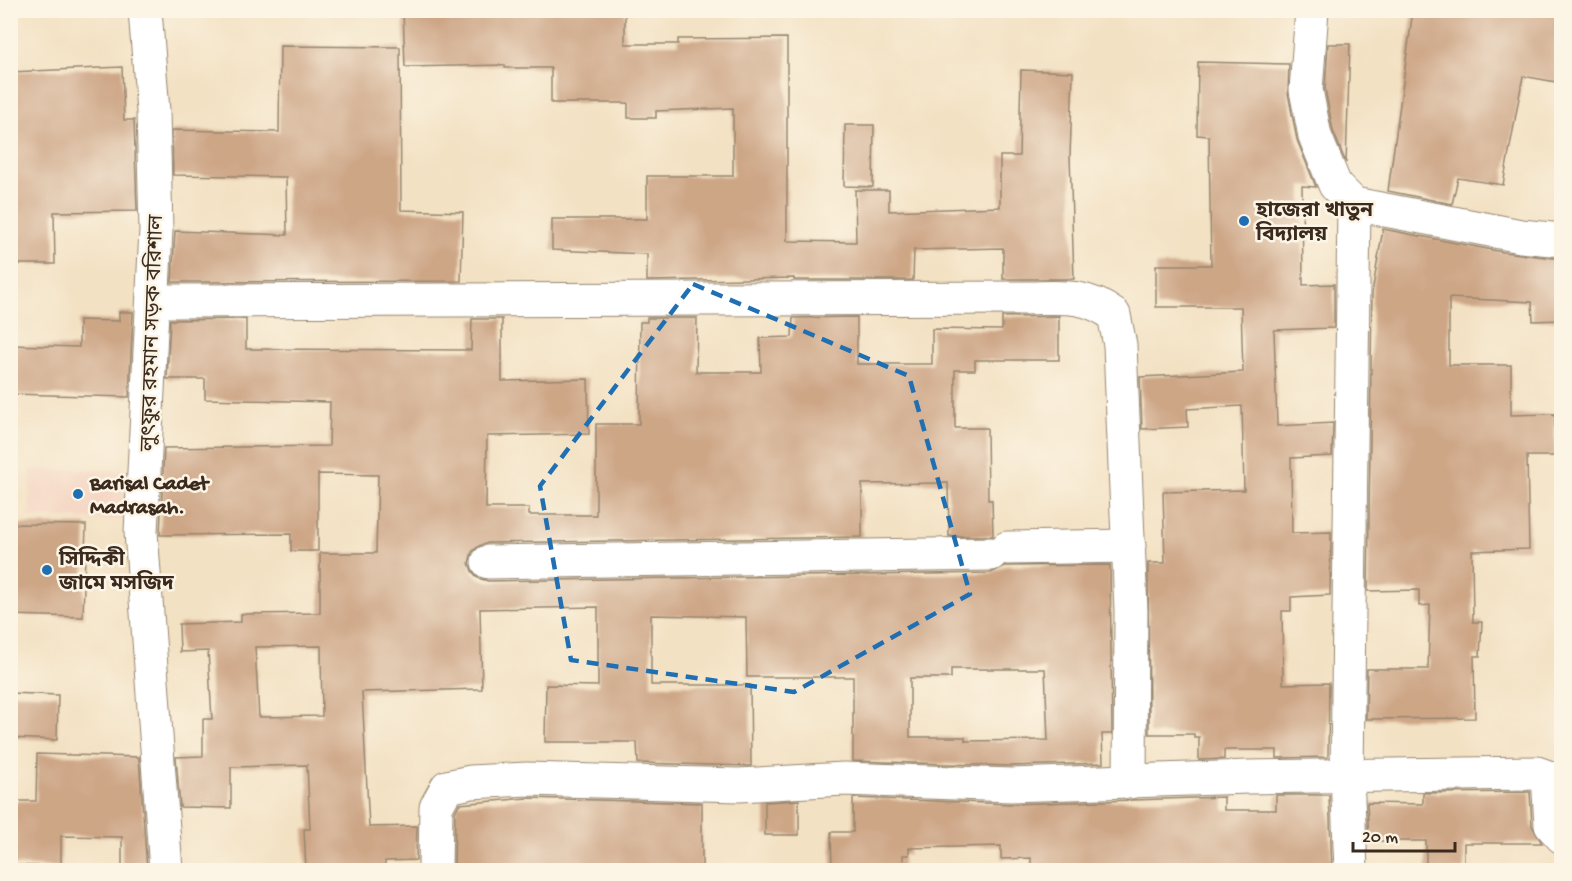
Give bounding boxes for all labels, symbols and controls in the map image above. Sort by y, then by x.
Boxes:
place label: হাজেরা খাতুন বিদ্যালয় [1255,200,1374,249]
street label: লুৎফুর রহমান সড়ক বরিশাল [135,214,171,453]
marker: হাজেরা খাতুন বিদ্যালয় [1237,214,1251,228]
place label: Barisal Cadet Madrasah. [89,473,211,522]
marker: Barisal Cadet Madrasah. [71,487,85,501]
place label: সিদ্দিকী জামে মসজিদ [58,546,175,598]
marker: সিদ্দিকী জামে মসজিদ [40,563,54,577]
scale bar [1353,815,1455,853]
text: 20 m [1362,828,1398,849]

